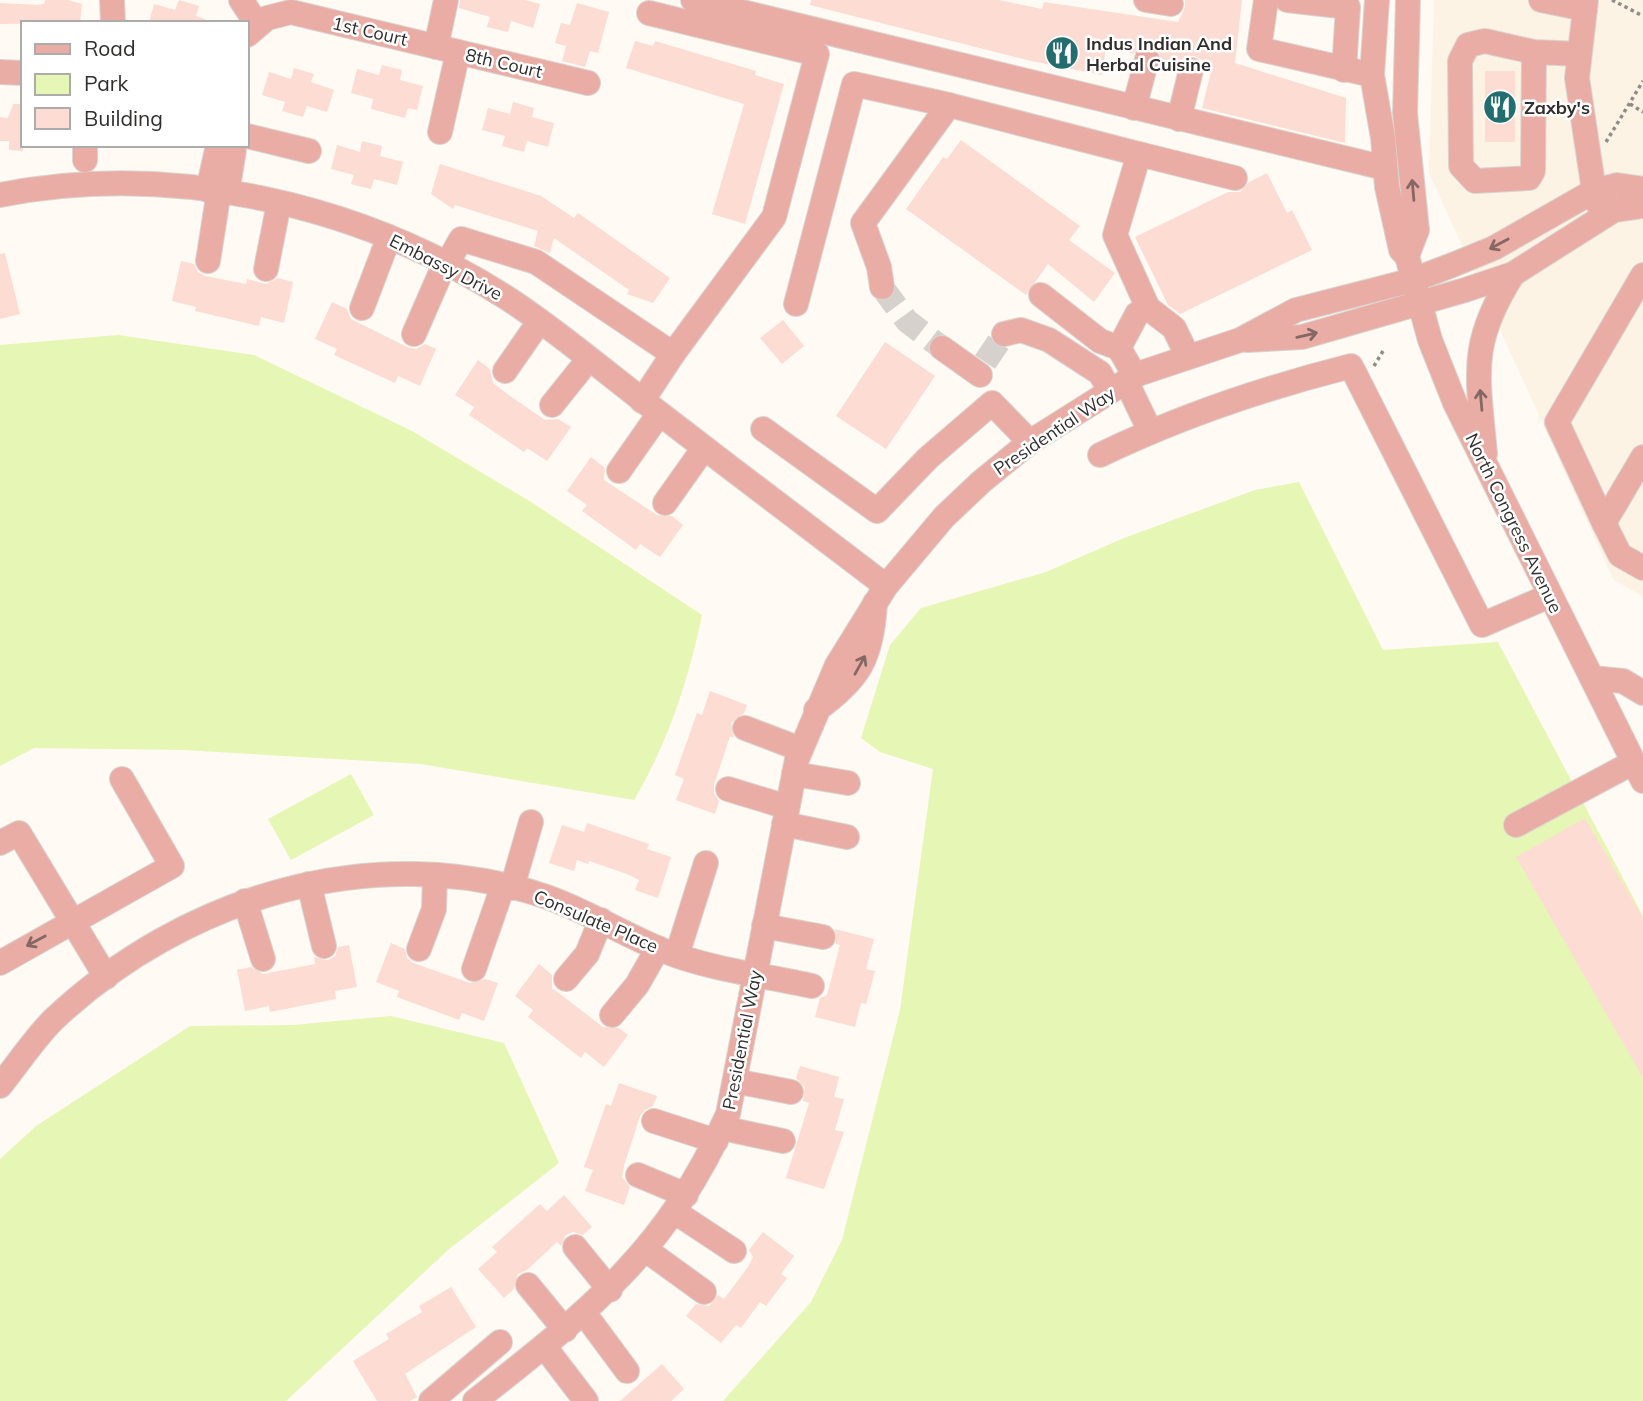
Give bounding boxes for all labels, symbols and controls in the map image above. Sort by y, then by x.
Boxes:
street label: 1st Court [330,11,410,51]
legend [21,21,248,147]
place label: Indus Indian And Herbal Cuisine [1086,32,1232,76]
restaurant icon: Indus Indian And Herbal Cuisine [1043,34,1081,72]
text: Road [84,35,135,61]
street label: 8th Court [463,43,545,83]
text: Park [84,70,128,96]
restaurant icon: Zaxby's [1481,88,1519,126]
place label: Zaxby's [1524,96,1590,119]
text: Building [84,105,163,131]
one-way arrow [1407,179,1420,201]
street label: Embassy Drive [386,229,506,305]
one-way arrow [1489,238,1509,252]
one-way arrow [1296,328,1318,341]
street label: Presidential Way [989,382,1120,480]
one-way arrow [1474,389,1487,412]
street label: North Congress Avenue [1460,429,1568,617]
one-way arrow [853,655,867,676]
street label: Consulate Place [530,884,662,958]
one-way arrow [26,935,47,948]
street label: Presidential Way [717,968,767,1112]

